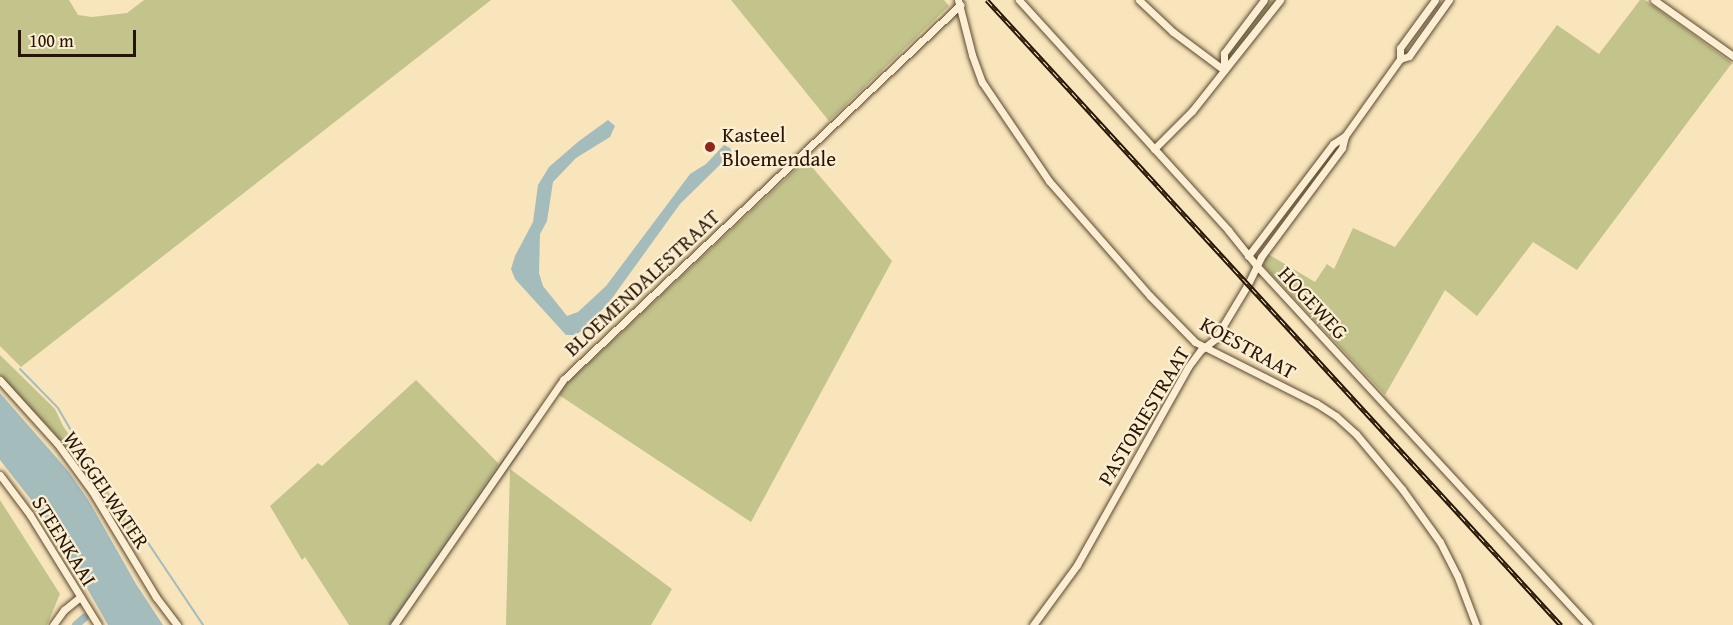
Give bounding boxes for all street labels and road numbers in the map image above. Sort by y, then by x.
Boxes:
street label: BLOEMENDALESTRAAT [559,205,725,361]
street label: HOGEWEG [1273,261,1353,345]
street label: KOESTRAAT [1196,311,1300,385]
street label: PASTORIESTRAAT [1093,342,1195,490]
street label: WAGGELWATER [58,427,154,553]
street label: STEENKAAI [26,491,102,591]

